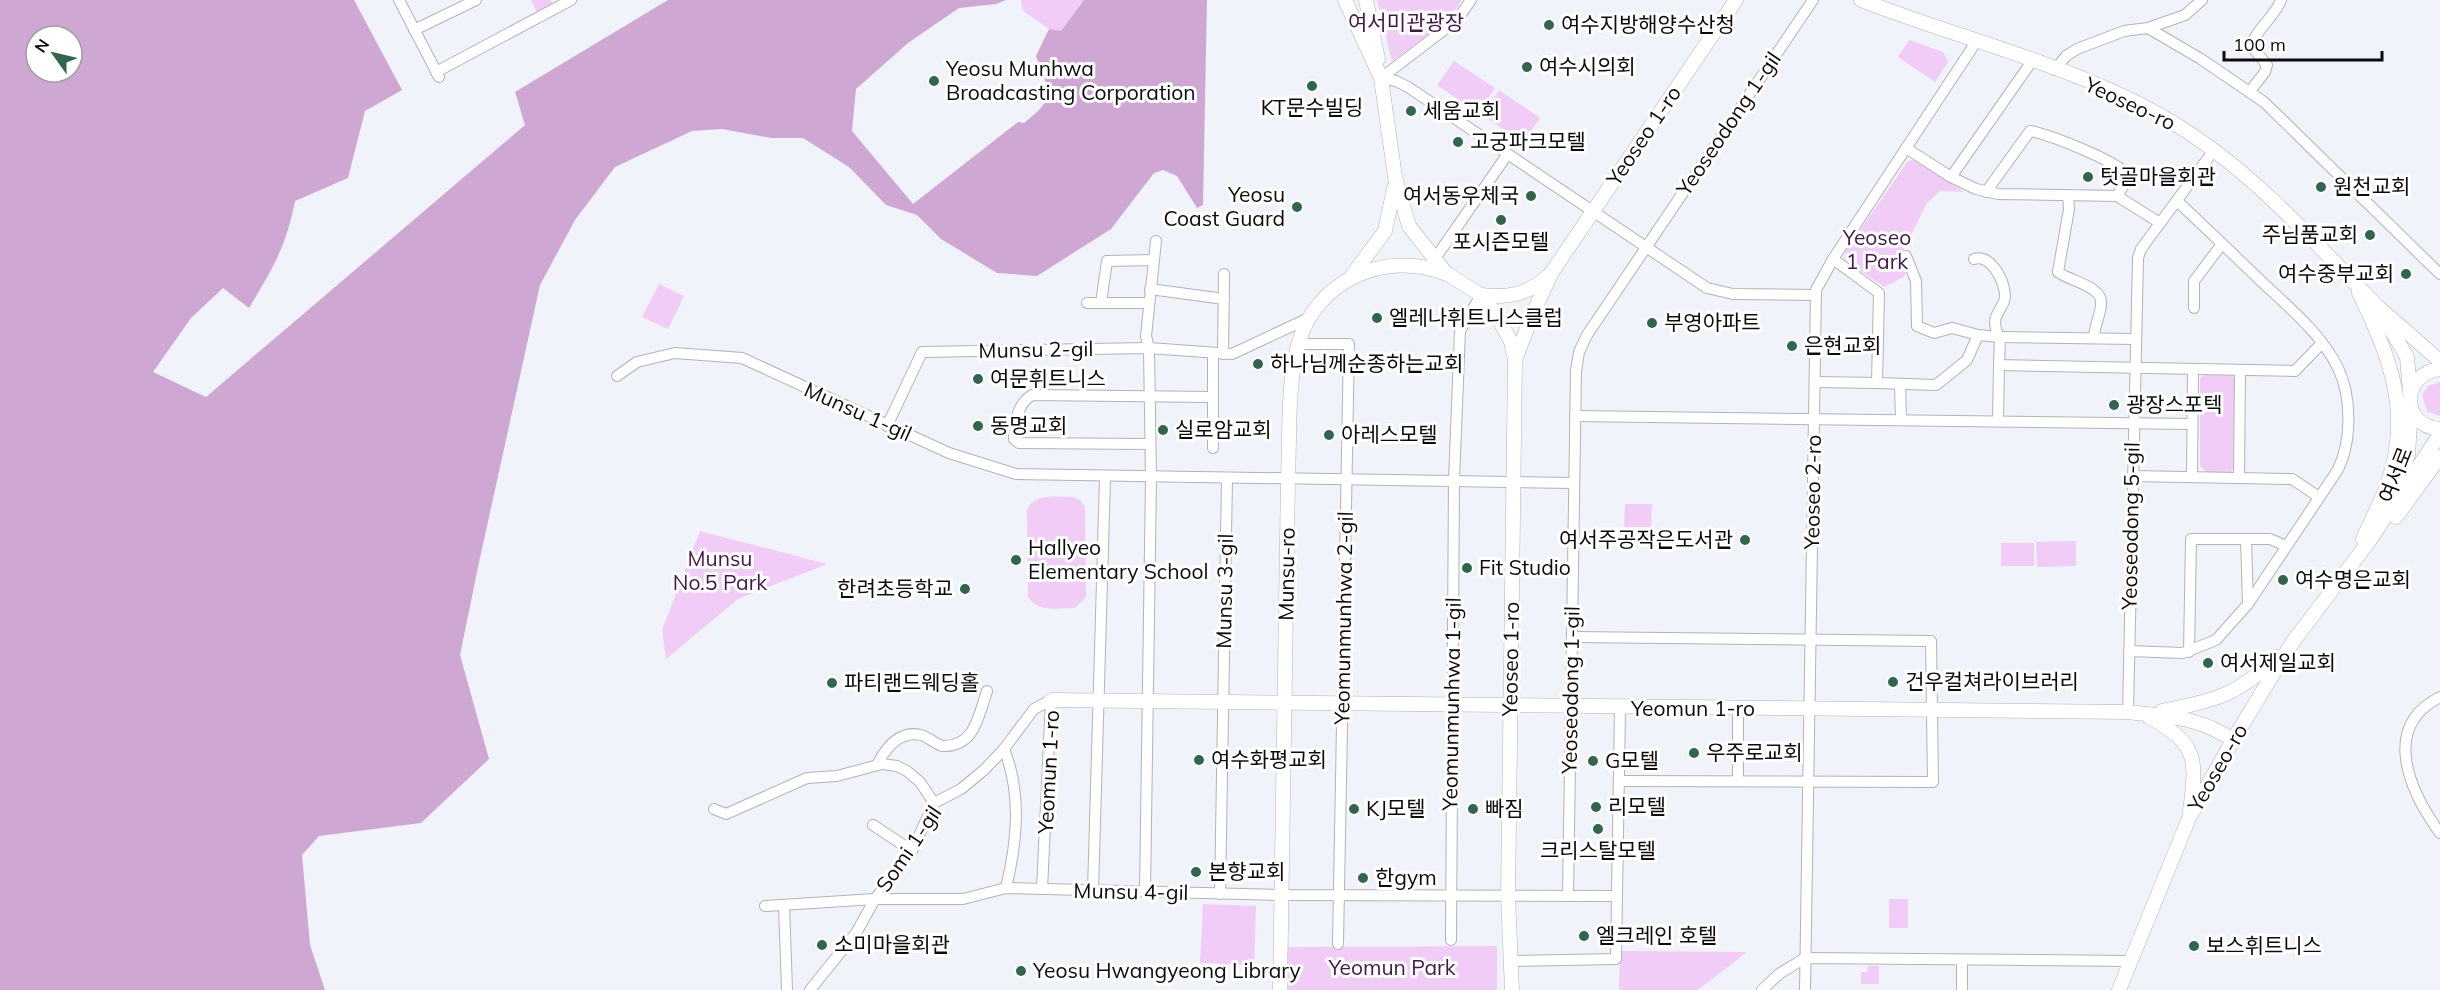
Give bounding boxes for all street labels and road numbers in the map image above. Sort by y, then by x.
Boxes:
street label: Yeoseodong 1-gil [1670,47,1786,201]
street label: Yeoseo-ro [2080,70,2180,135]
street label: Yeoseo 1-ro [1600,81,1686,191]
street label: Munsu 2-gil [978,335,1094,363]
street label: Munsu 1-gil [801,376,916,446]
street label: Yeoseo 2-ro [1798,434,1826,551]
street label: Yeoseodong 5-gil [2116,442,2144,611]
street label: 여서로 [2373,443,2418,506]
street label: Yeomunmunhwa 2-gil [1328,511,1358,726]
street label: Munsu-ro [1272,527,1300,621]
street label: Munsu 3-gil [1210,533,1238,649]
street label: Yeomunmunhwa 1-gil [1436,597,1466,812]
street label: Yeoseo 1-ro [1496,601,1524,718]
street label: Yeoseodong 1-gil [1556,606,1584,775]
street label: Yeomun 1-ro [1630,695,1755,721]
street label: Yeomun 1-ro [1032,709,1064,836]
street label: Yeoseo-ro [2181,719,2253,817]
street label: Somi 1-gil [870,800,947,897]
street label: Munsu 4-gil [1073,877,1189,905]

